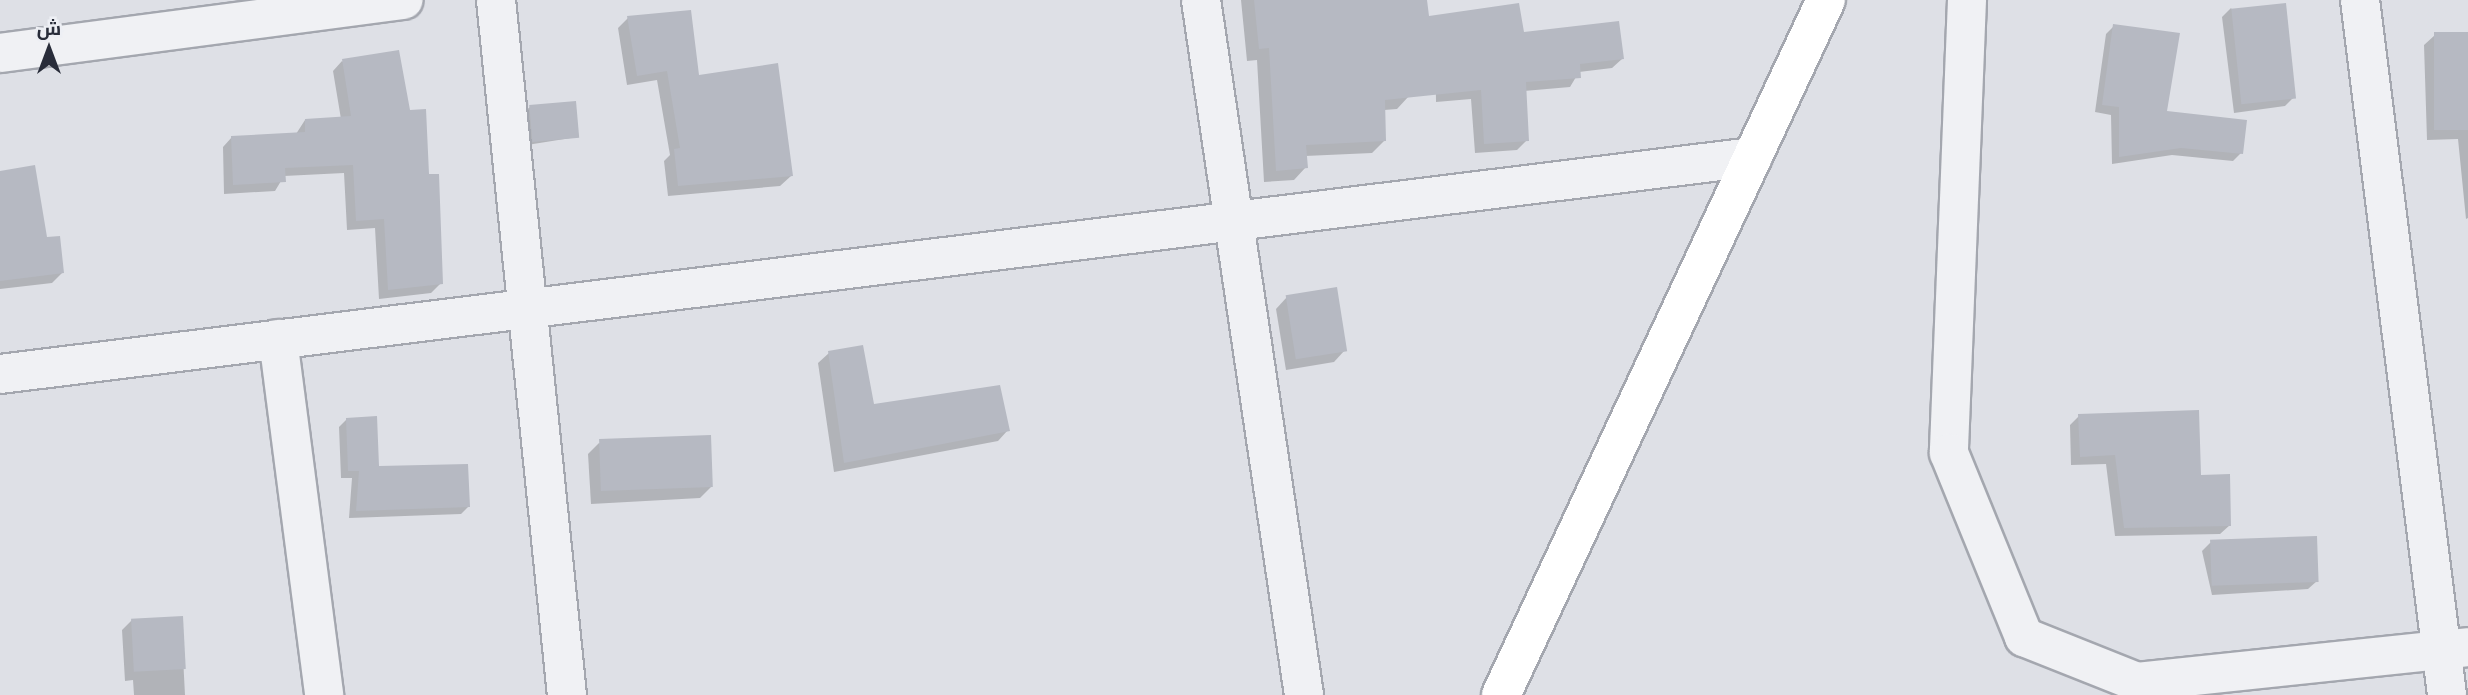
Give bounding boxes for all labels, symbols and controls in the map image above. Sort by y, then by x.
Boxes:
north arrow [14,14,84,84]
text: ش [37,16,61,39]

